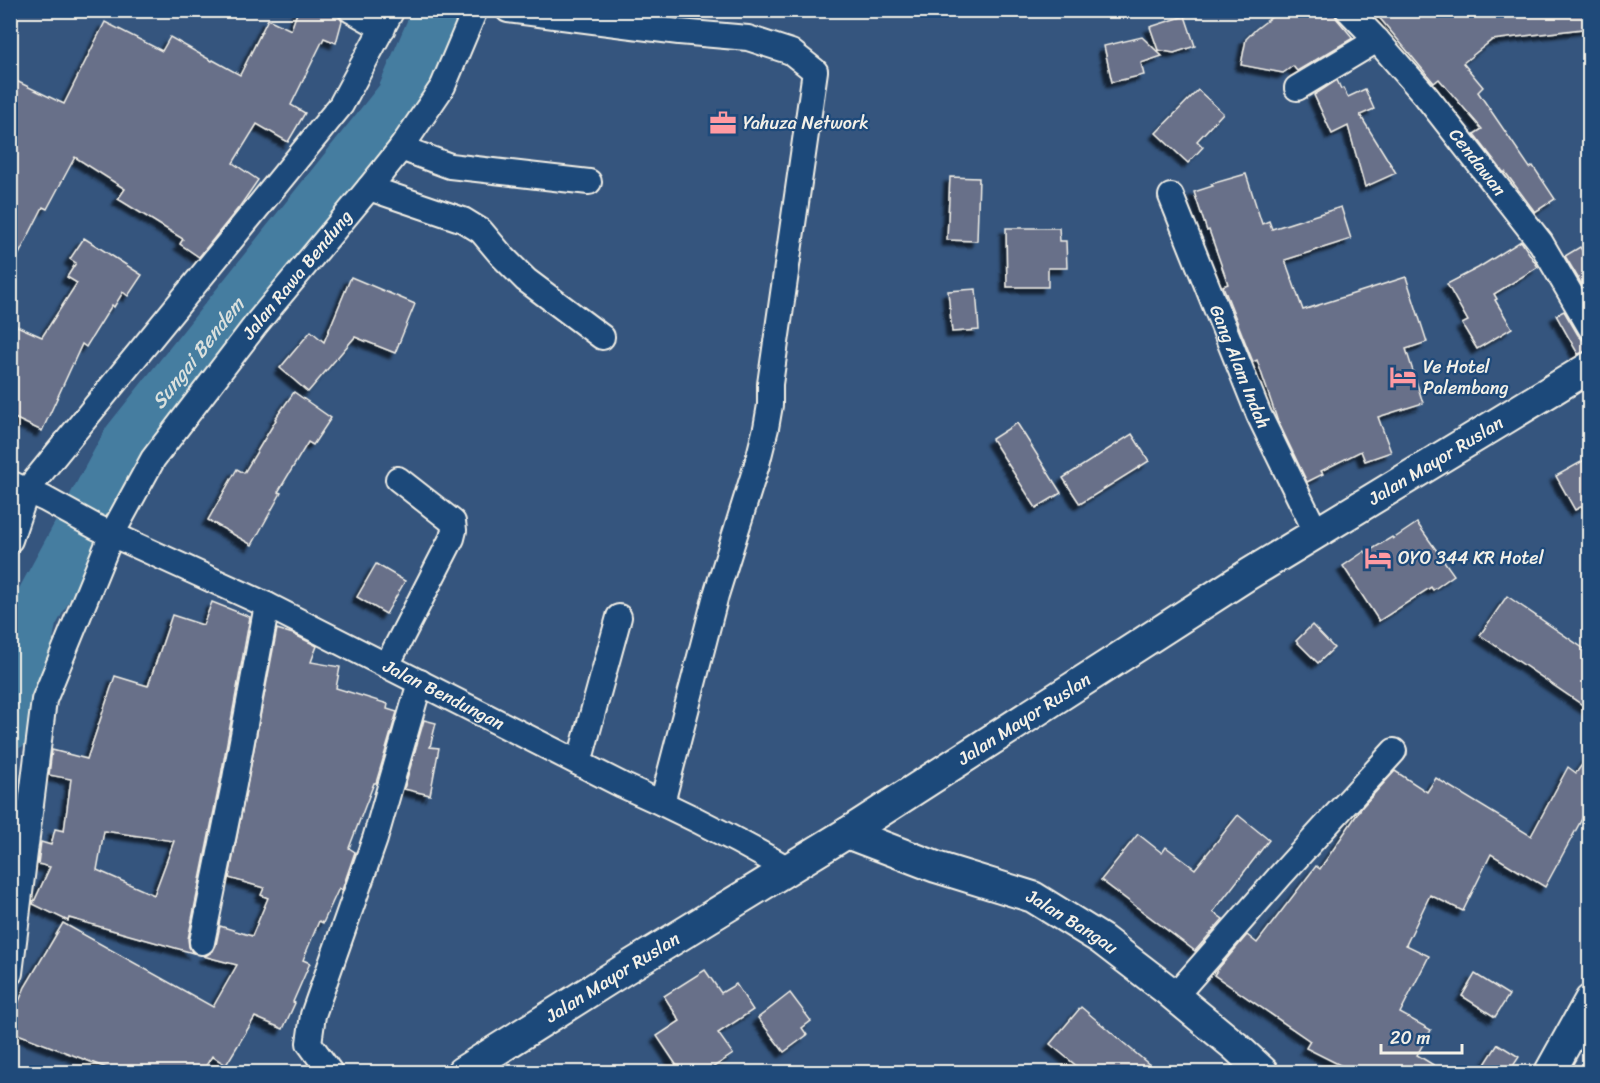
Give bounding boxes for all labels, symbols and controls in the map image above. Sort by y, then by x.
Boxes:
place label: Yahuza Network [743,107,869,139]
office icon: Yahuza Network [708,108,738,138]
street label: Cendawan [1440,121,1515,204]
street label: Jalan Rawa Bendung [233,203,361,347]
water label: Sungai Bendem [142,288,255,417]
street label: Gang Alam Indah [1200,300,1279,434]
place label: Ve Hotel Palembang [1423,351,1509,404]
hotel icon: Ve Hotel Palembang [1388,362,1418,392]
street label: Jalan Mayor Ruslan [1361,407,1510,515]
place label: OYO 344 KR Hotel [1398,542,1545,574]
hotel icon: OYO 344 KR Hotel [1363,543,1393,573]
street label: Jalan Bendungan [377,650,511,739]
street label: Jalan Mayor Ruslan [950,664,1098,774]
street label: Jalan Bangau [1022,880,1126,963]
street label: Jalan Mayor Ruslan [538,923,686,1032]
scale bar [1381,1017,1462,1055]
text: 20 m [1390,1022,1430,1054]

